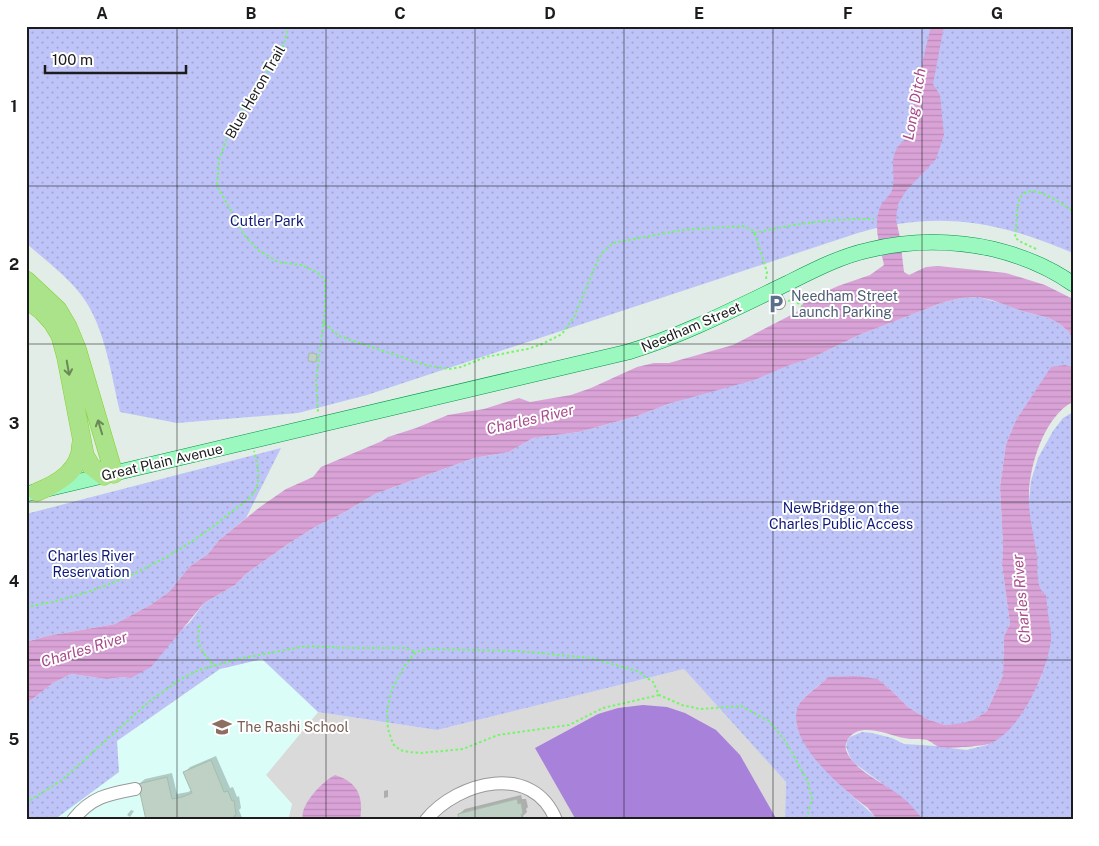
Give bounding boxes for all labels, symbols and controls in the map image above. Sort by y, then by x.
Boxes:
text: A [96,4,108,23]
text: B [246,4,257,23]
text: C [394,4,406,23]
text: D [544,4,556,23]
text: E [694,4,704,23]
text: F [843,4,853,23]
text: G [991,4,1003,23]
scale bar [45,42,186,74]
street label: Blue Heron Trail [222,43,288,141]
text: 100 m [52,51,93,68]
water label: Long Ditch [899,67,929,141]
text: 1 [11,97,17,116]
park label: Cutler Park [230,213,304,229]
text: 2 [9,255,19,274]
place label: Needham Street Launch Parking [791,288,898,320]
parking icon: Needham Street Launch Parking [765,293,787,315]
street label: Needham Street [639,299,743,355]
one-way arrow [63,359,73,375]
water label: Charles River [484,401,576,437]
text: 3 [9,414,19,433]
one-way arrow [95,419,105,435]
street label: Great Plain Avenue [100,440,224,484]
park label: NewBridge on the Charles Public Access [769,500,913,532]
park label: Charles River Reservation [48,548,134,580]
water label: Charles River [1009,553,1033,644]
text: 4 [9,572,20,591]
water label: Charles River [39,628,130,670]
school or university icon: The Rashi School [211,716,233,738]
place label: The Rashi School [237,719,349,735]
text: 5 [9,730,20,749]

